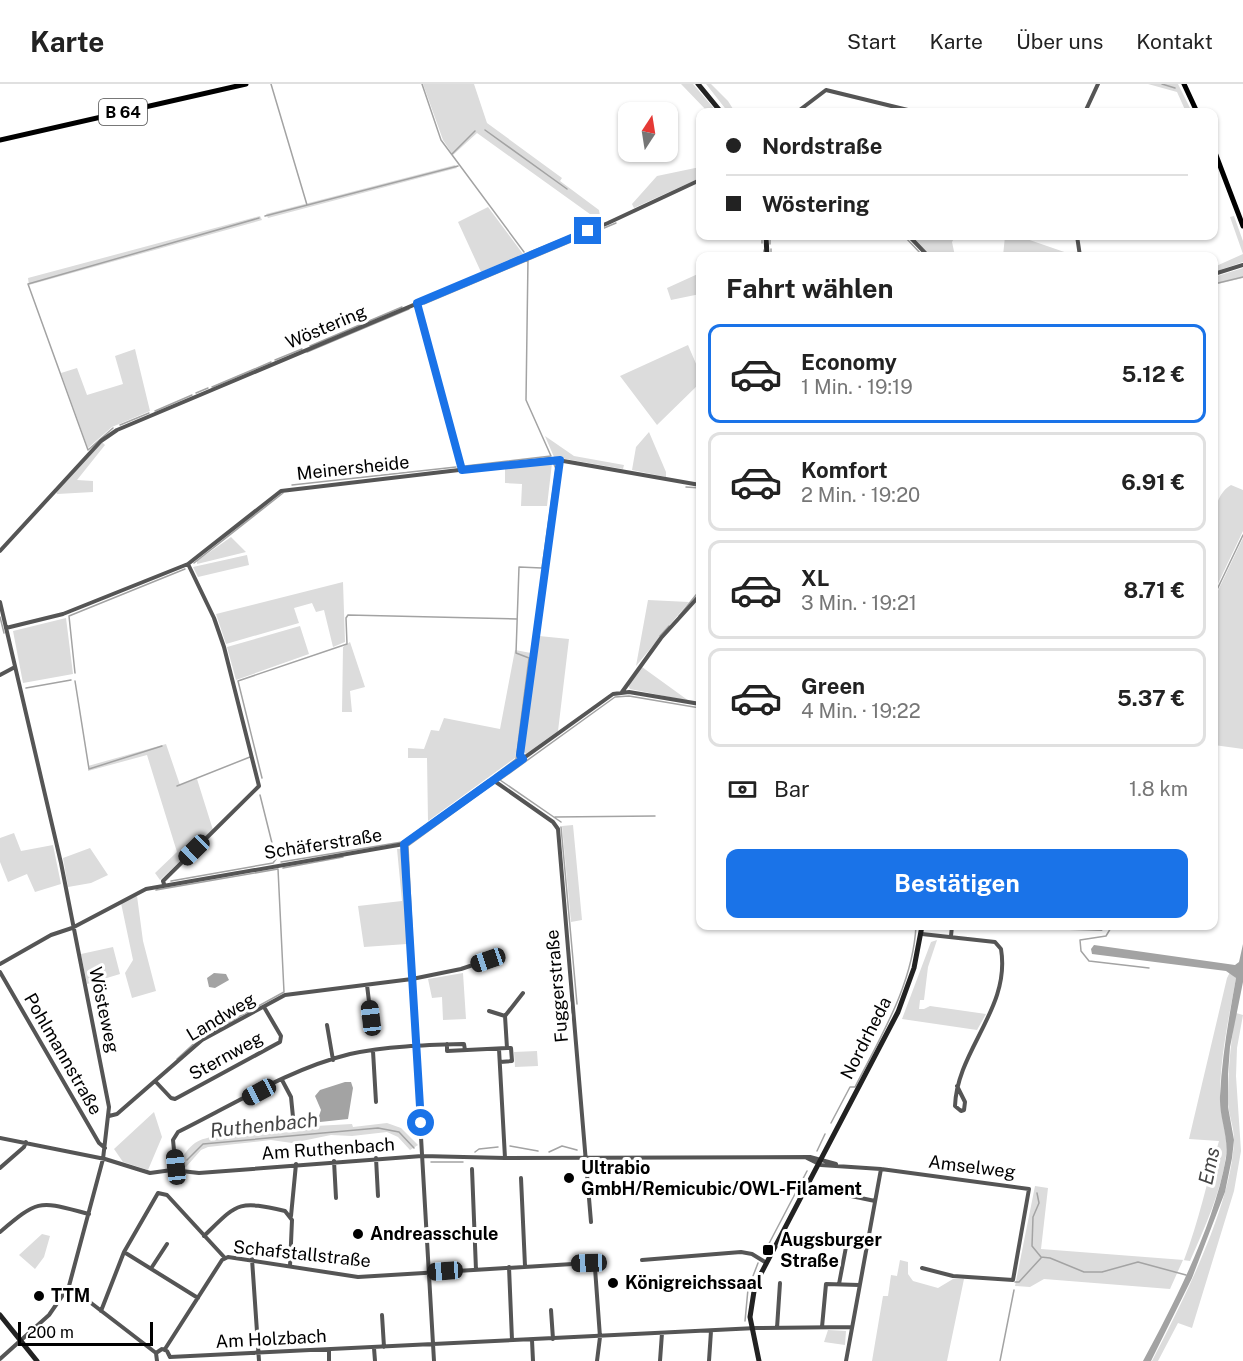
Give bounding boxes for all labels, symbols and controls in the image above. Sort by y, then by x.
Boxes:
text: Karte [30,25,104,58]
text: Start [847,29,896,54]
text: Karte [929,29,983,54]
text: Über uns [1016,29,1103,54]
text: Kontakt [1136,29,1213,54]
road number: B 64 [99,99,147,125]
north arrow [618,102,678,162]
map controls [618,102,678,162]
text: Nordstraße [762,133,882,159]
text: Wöstering [762,191,870,217]
route end [574,217,601,244]
text: Fahrt wählen [726,272,894,304]
street label: Wöstering [282,300,369,353]
icon: car [729,347,783,401]
text: Economy [801,349,897,375]
text: 5.12 € [1122,361,1185,387]
text: 1 Min. · 19:19 [801,375,913,399]
street label: Meinersheide [296,451,410,484]
icon: car [729,455,783,509]
text: Komfort [801,457,888,483]
text: 6.91 € [1121,469,1185,495]
text: 2 Min. · 19:20 [801,483,920,507]
icon: car [729,563,783,617]
text: XL [801,565,829,591]
text: 8.71 € [1123,577,1185,603]
text: 3 Min. · 19:21 [801,591,917,615]
icon: car [729,671,783,725]
text: Green [801,673,865,699]
text: 5.37 € [1117,685,1185,711]
text: 4 Min. · 19:22 [801,699,921,723]
icon: cash [726,773,759,806]
text: Bar [774,776,810,802]
text: 1.8 km [1129,777,1188,801]
street label: Schäferstraße [262,824,383,863]
car [175,831,213,869]
button: Bestätigen [726,849,1188,918]
street label: Fuggerstraße [541,929,572,1043]
car [468,946,508,974]
street label: Wösteweg [85,965,124,1055]
street label: Landweg [183,988,259,1045]
street label: Pohlmannstraße [20,989,107,1118]
street label: Nordrheda [836,993,895,1082]
car [360,999,382,1037]
street label: Sternweg [185,1027,266,1084]
car [239,1076,279,1108]
water label: Ruthenbach [209,1107,319,1143]
route start [407,1109,434,1136]
street label: Am Ruthenbach [261,1133,395,1164]
water label: Ems [1193,1145,1225,1187]
car [165,1148,187,1186]
street label: Amselweg [927,1151,1017,1182]
place label: Ultrabio GmbH/Remicubic/OWL-Filament [581,1157,862,1199]
marker: Ultrabio GmbH/Remicubic/OWL-Filament [562,1171,576,1185]
place label: Andreasschule [370,1223,498,1244]
marker: Andreasschule [351,1227,365,1241]
place label: Augsburger Straße [780,1229,882,1271]
street label: Schafstallstraße [232,1236,372,1271]
marker: Augsburger Straße [761,1243,775,1257]
car [571,1253,607,1273]
car [426,1261,464,1281]
place label: Königreichssaal [625,1272,763,1293]
marker: Königreichssaal [606,1276,620,1290]
place label: TTM [51,1285,90,1306]
marker: TTM [32,1289,46,1303]
scale bar [18,1319,153,1346]
text: 200 m [27,1323,74,1342]
street label: Am Holzbach [215,1325,327,1352]

